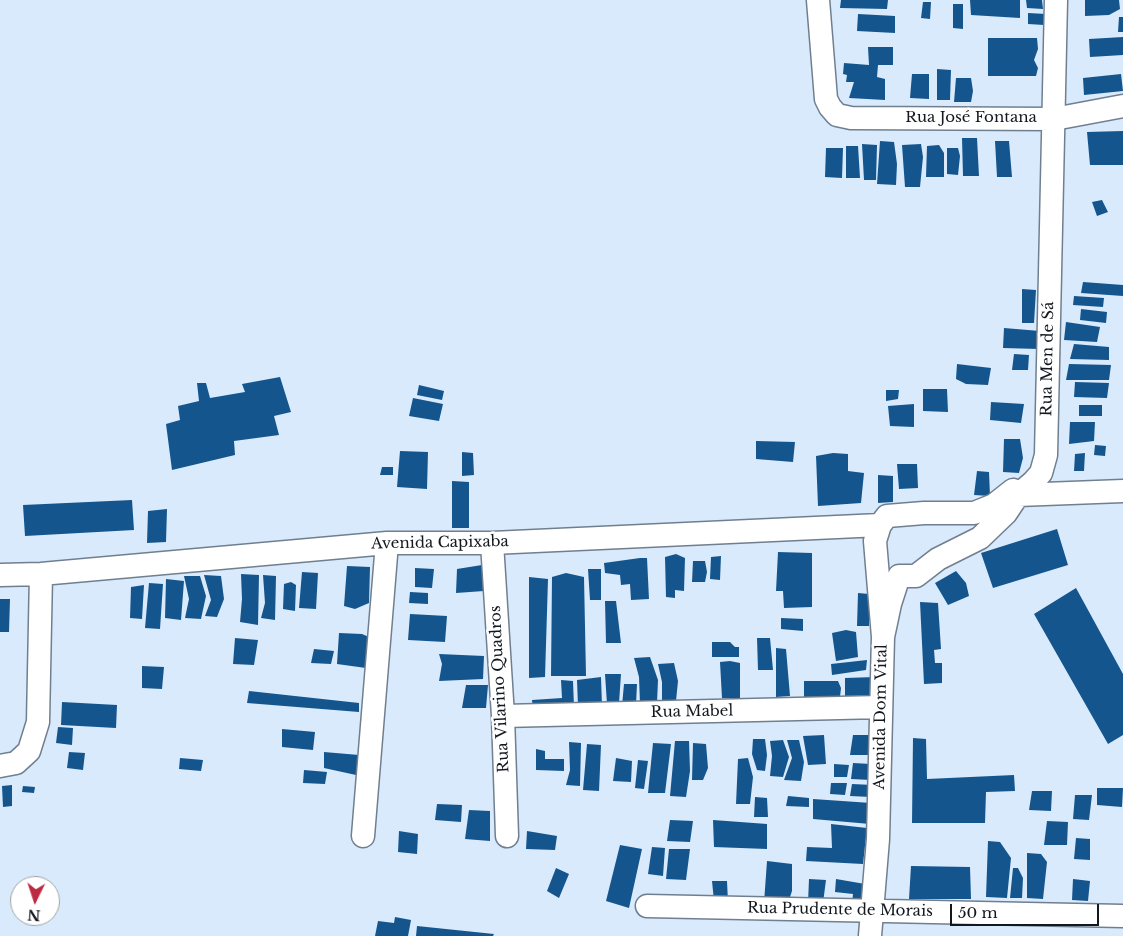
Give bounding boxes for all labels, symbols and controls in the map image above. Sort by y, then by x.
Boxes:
street label: Rua José Fontana [905,109,1037,127]
street label: Rua Men de Sá [1038,301,1058,417]
street label: Avenida Capixaba [371,533,509,553]
street label: Rua Vilarino Quadros [487,605,513,773]
street label: Avenida Dom Vital [871,644,891,790]
street label: Rua Mabel [651,702,733,722]
north arrow [10,876,60,926]
scale bar [953,894,1102,926]
street label: Rua Prudente de Morais [747,899,933,921]
text: 50 m [958,903,998,922]
text: N [27,906,41,924]

